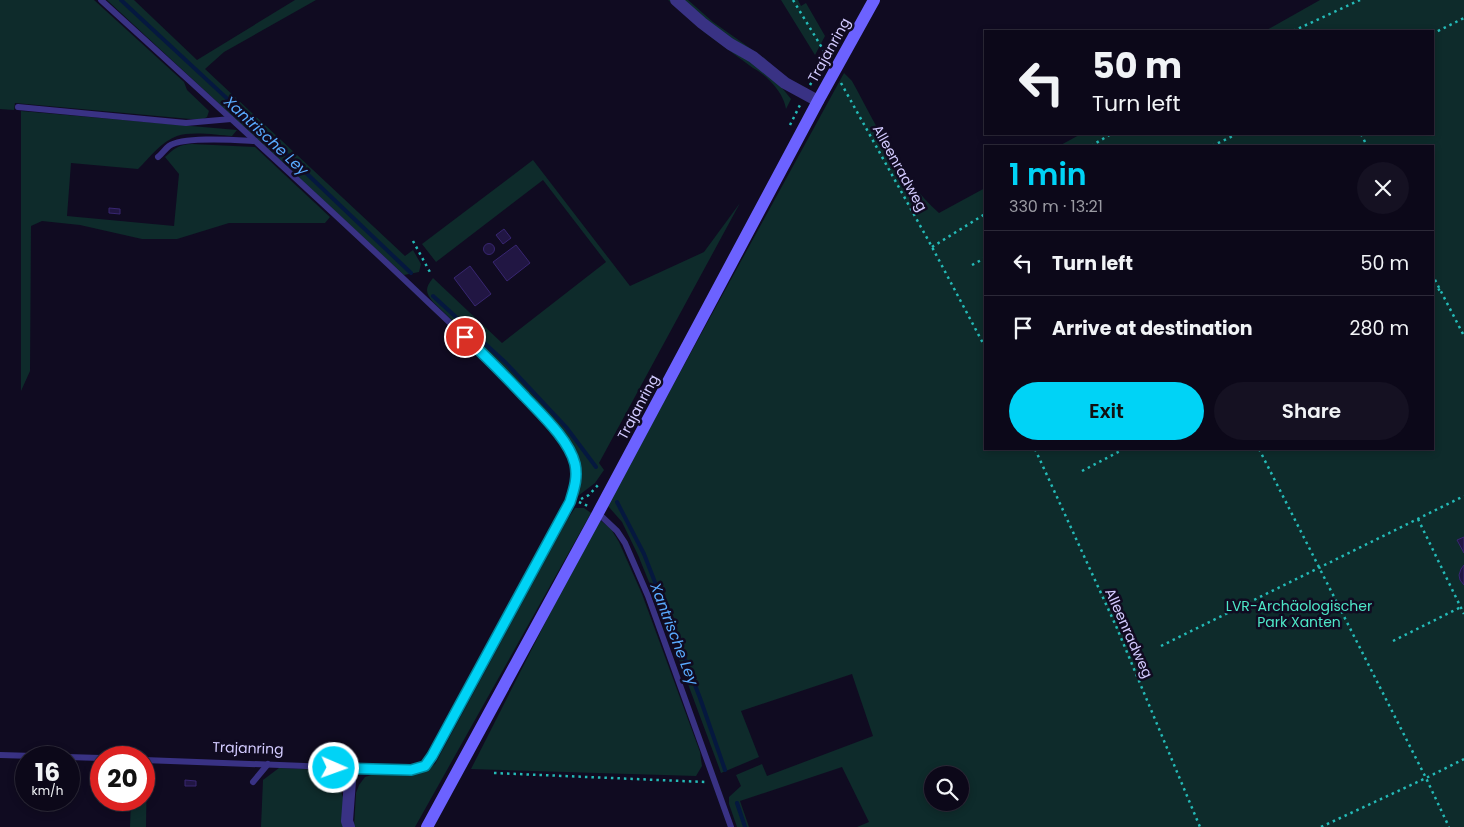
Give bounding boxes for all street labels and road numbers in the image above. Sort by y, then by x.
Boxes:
street label: Trajanring [803,14,855,86]
street label: Alleenradweg [868,121,932,215]
street label: Trajanring [612,371,664,443]
street label: Alleenradweg [1100,585,1158,681]
street label: Trajanring [212,737,284,759]

